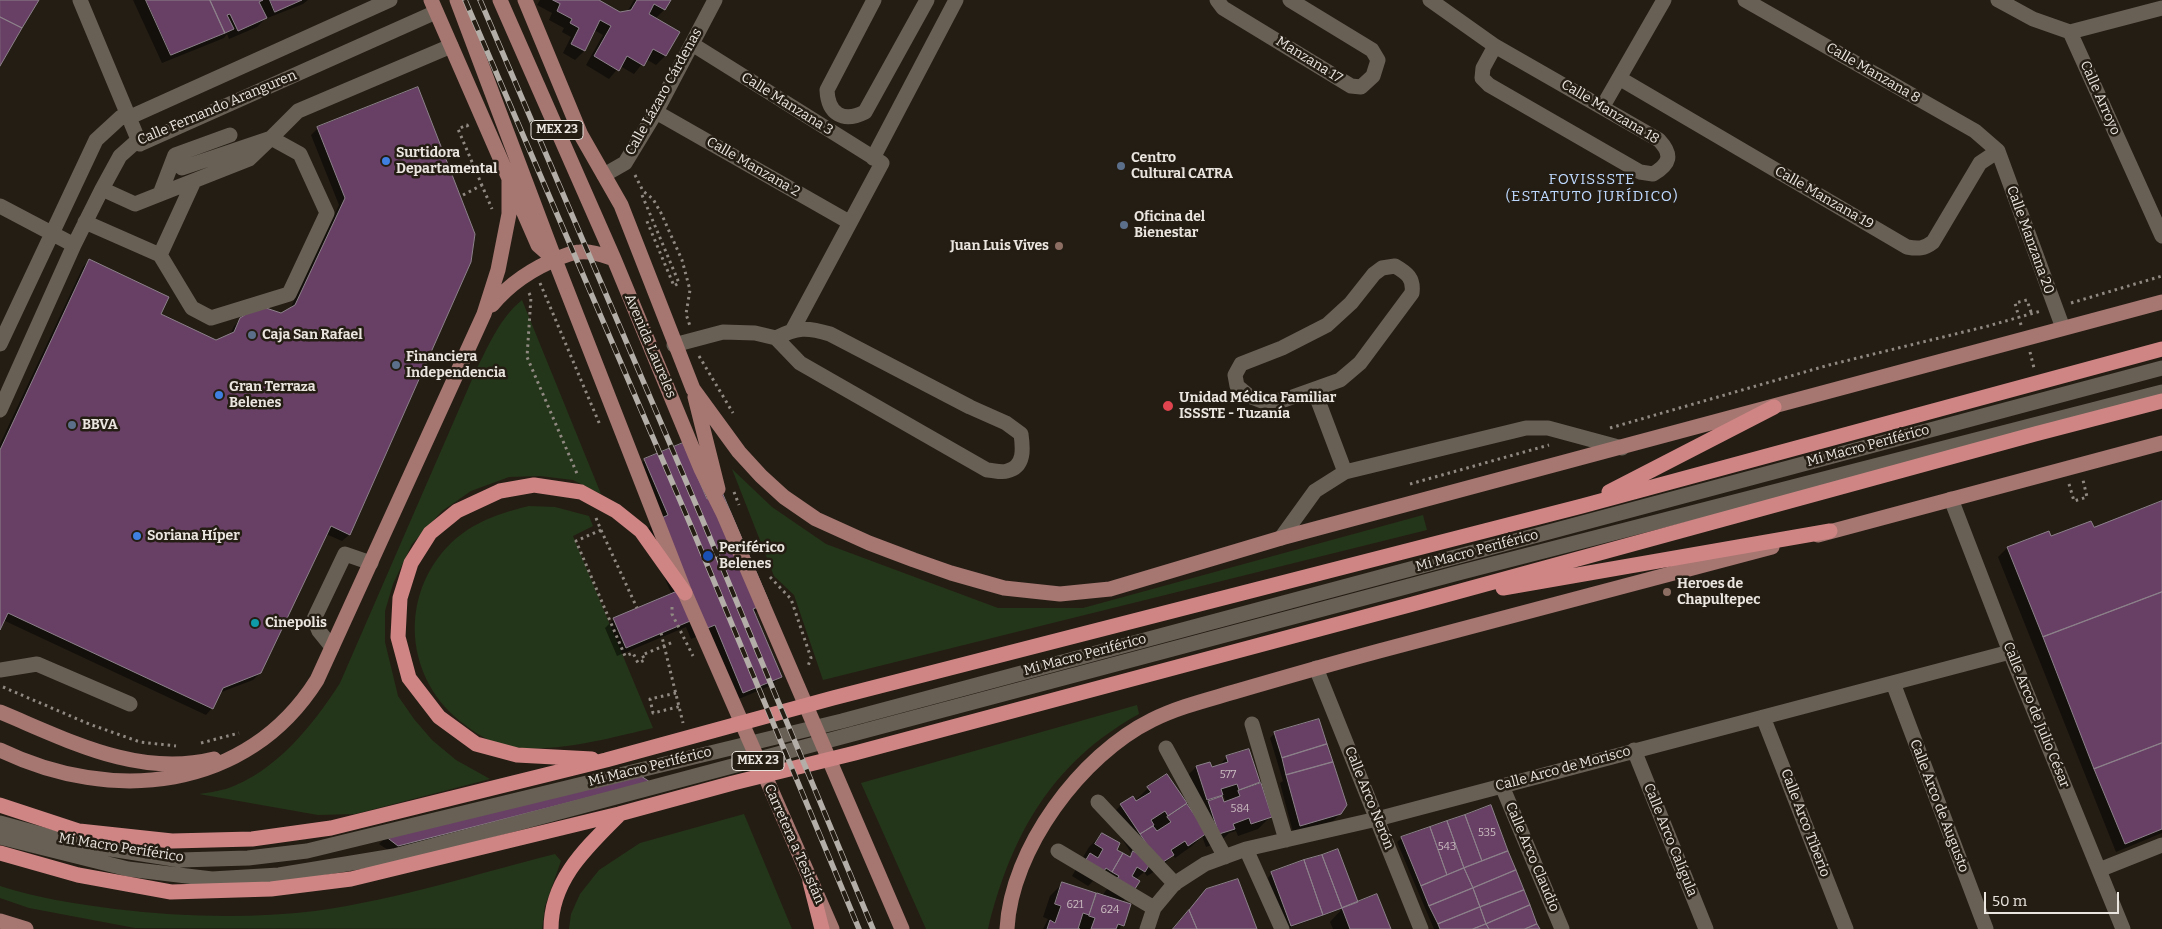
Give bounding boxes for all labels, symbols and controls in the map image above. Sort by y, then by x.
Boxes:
street label: Calle Lázaro Cárdenas [622,26,706,158]
street label: Manzana 17 [1273,33,1345,87]
street label: Calle Manzana 8 [1823,39,1923,107]
street label: Calle Arroyo [2076,58,2124,138]
street label: Calle Fernando Aranguren [135,67,299,149]
street label: Calle Manzana 3 [738,69,836,139]
street label: Calle Manzana 18 [1558,76,1662,148]
road number: MEX 23 [531,120,583,140]
street label: Calle Manzana 2 [703,133,803,201]
place label: Surtidora Departamental [396,145,497,178]
place label: Centro Cultural CATRA [1131,150,1233,182]
marker: Surtidora Departamental [380,155,392,167]
marker: Centro Cultural CATRA [1115,160,1127,172]
street label: Calle Manzana 19 [1772,163,1876,233]
district label: FOVISSSTE (ESTATUTO JURÍDICO) [1503,171,1681,206]
street label: Calle Manzana 20 [2003,184,2057,296]
place label: Oficina del Bienestar [1134,209,1205,242]
marker: Oficina del Bienestar [1118,219,1130,231]
place label: Juan Luis Vives [950,238,1049,254]
marker: Juan Luis Vives [1053,240,1065,252]
street label: Avenida Laureles [620,291,680,401]
place label: Caja San Rafael [262,327,363,343]
marker: Caja San Rafael [246,329,258,341]
place label: Financiera Independencia [406,349,506,382]
marker: Financiera Independencia [390,359,402,371]
place label: Gran Terraza Belenes [229,379,316,412]
marker: Gran Terraza Belenes [213,389,225,401]
place label: Unidad Médica Familiar ISSSTE - Tuzanía [1179,390,1336,422]
marker: Unidad Médica Familiar ISSSTE - Tuzanía [1161,399,1175,413]
place label: BBVA [82,417,118,433]
marker: BBVA [66,419,78,431]
street label: Mi Macro Periférico [1805,422,1931,470]
street label: Mi Macro Periférico [1414,527,1540,575]
place label: Soriana Híper [147,528,240,544]
marker: Soriana Híper [131,530,143,542]
place label: Periférico Belenes [719,540,785,572]
marker: Periférico Belenes [701,549,715,563]
place label: Heroes de Chapultepec [1677,576,1760,608]
marker: Heroes de Chapultepec [1661,586,1673,598]
place label: Cinepolis [265,615,327,631]
marker: Cinepolis [249,617,261,629]
street label: Mi Macro Periférico [1022,631,1148,679]
street label: Calle Arco de Julio César [1999,640,2073,790]
street label: Calle Arco de Augusto [1906,737,1972,875]
street label: Calle Arco de Morisco [1494,743,1632,795]
street label: Mi Macro Periférico [587,744,713,790]
street label: Calle Arco Nerón [1341,744,1397,852]
road number: MEX 23 [732,751,784,770]
street label: Calle Arco Tiberio [1777,767,1833,879]
house number: 577 [1220,768,1236,782]
street label: Calle Arco Calígula [1640,781,1700,899]
street label: Carretera a Tesistán [760,782,828,906]
street label: Calle Arco Claudio [1501,800,1563,914]
house number: 584 [1231,802,1249,816]
house number: 535 [1478,826,1496,840]
street label: Mi Macro Periférico [57,830,185,866]
house number: 543 [1438,840,1456,854]
scale bar [1987,882,2122,914]
text: 50 m [1992,892,2027,910]
house number: 621 [1067,898,1083,912]
house number: 624 [1101,903,1119,917]

